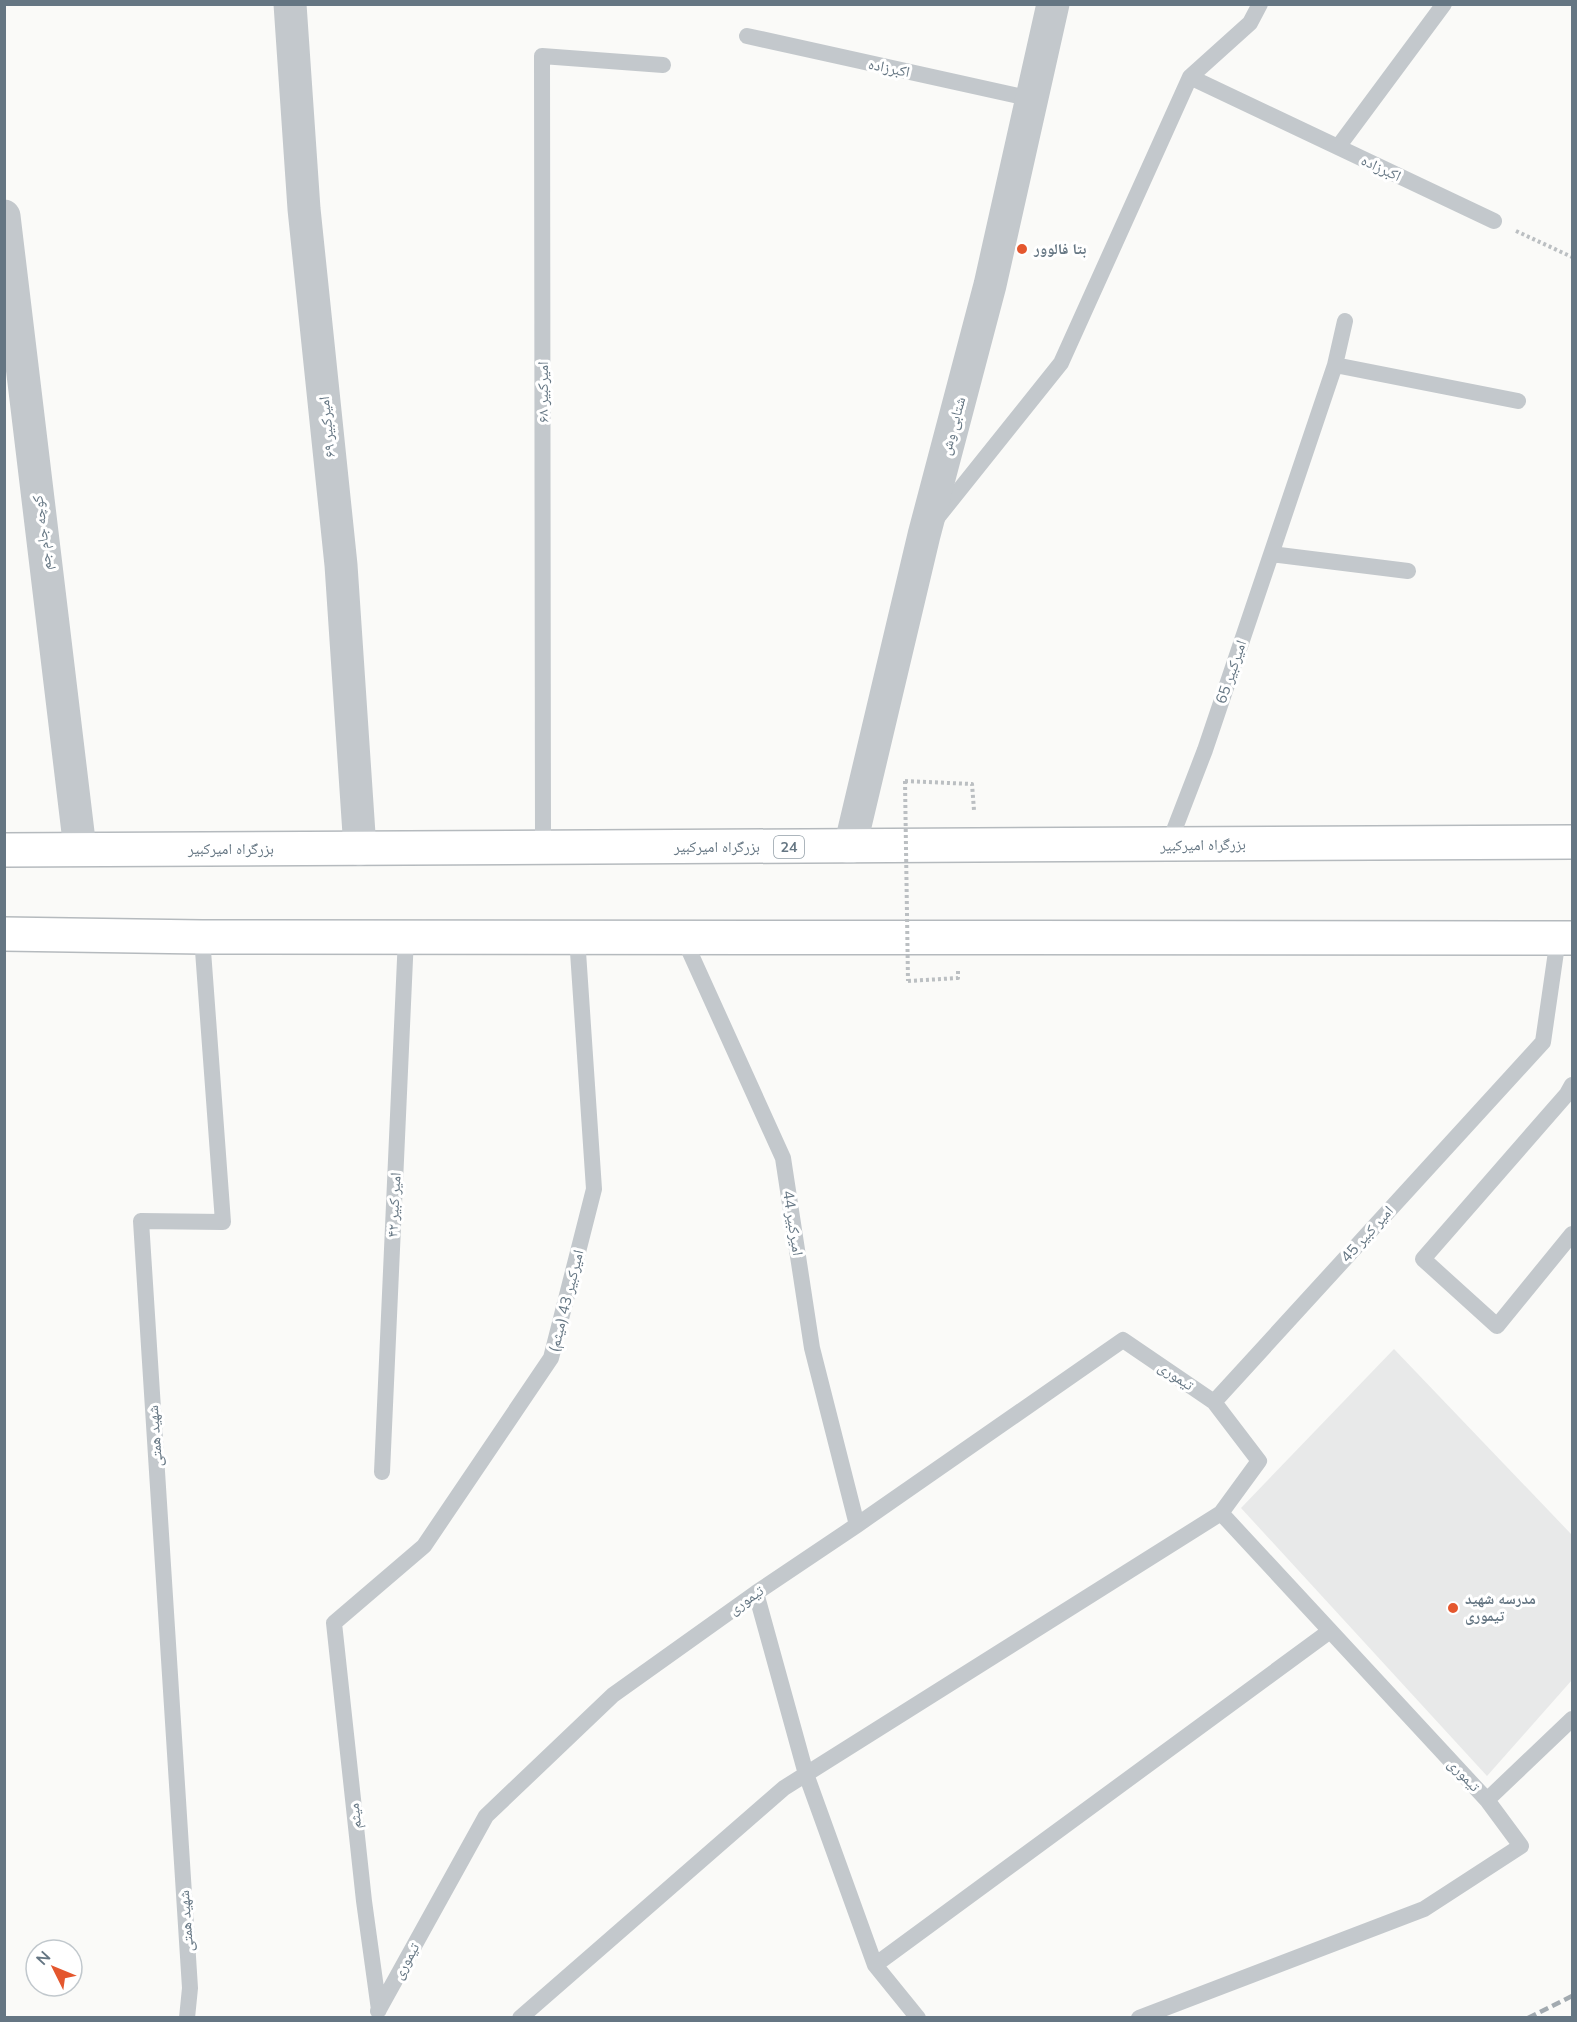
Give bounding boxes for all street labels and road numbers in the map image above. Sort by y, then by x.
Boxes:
street label: اکبرزاده [867,54,912,81]
street label: اکبرزاده [1358,150,1404,185]
street label: امیرکبیر ۶۸ [533,361,552,423]
street label: شتابی وش [936,394,970,457]
street label: امیرکبیر ۶۹ [314,396,339,459]
street label: کوچه جام جم [27,494,57,572]
street label: امیرکبیر 65 [1211,638,1250,706]
street label: بزرگراه امیرکبیر [1159,834,1246,855]
road number: 24 [774,836,804,858]
street label: بزرگراه امیرکبیر [673,837,760,856]
street label: بزرگراه امیرکبیر [187,839,274,858]
street label: امیر کبیر ۴۲ [382,1172,405,1238]
street label: امیرکبیر 44 [779,1189,808,1257]
street label: امیر کبیر 45 [1336,1201,1397,1266]
street label: امیرکبیر 43 (میثم) [544,1248,588,1354]
street label: تیموری [1154,1357,1198,1395]
street label: شهید همتی [143,1404,167,1467]
street label: تیموری [724,1580,768,1619]
street label: تیموری [1443,1754,1485,1796]
street label: میثم [344,1802,366,1830]
street label: شهید همتی [174,1889,198,1952]
street label: تیموری [388,1939,424,1983]

